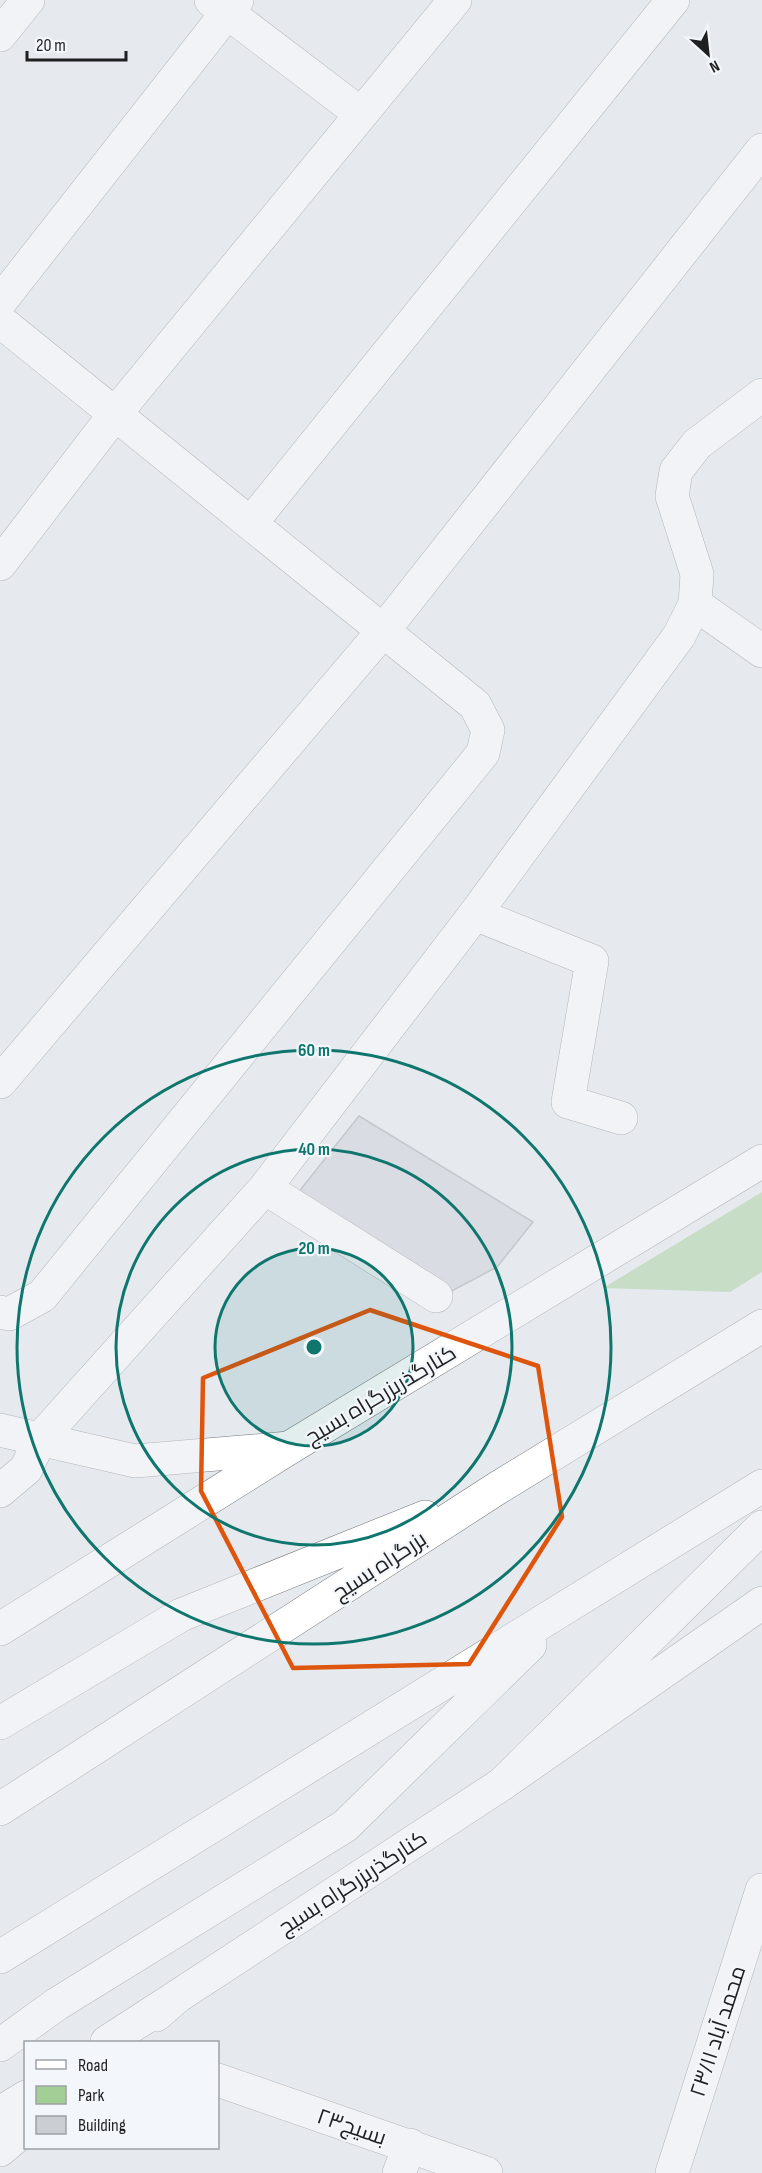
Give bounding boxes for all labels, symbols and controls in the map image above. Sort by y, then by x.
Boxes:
scale bar [27,24,126,62]
north arrow [678,24,738,84]
text: 20 m [36,35,66,56]
text: N [706,56,722,76]
text: 60 m [298,1040,330,1061]
text: 40 m [298,1139,330,1160]
text: 20 m [298,1238,330,1259]
centre of rings [304,1337,324,1357]
street label: کنارگذربزرگراه بسیج [300,1339,461,1451]
street label: بزرگراه بسیج [328,1526,432,1607]
street label: کنارگذربزرگراه بسیج [273,1825,432,1941]
street label: محمد آباد ۲۳/۱۱ [685,1962,752,2100]
legend [24,2041,219,2149]
text: Road [78,2055,108,2076]
text: Park [78,2085,104,2106]
street label: بسیج۲۳ [313,2103,390,2152]
text: Building [78,2115,126,2136]

